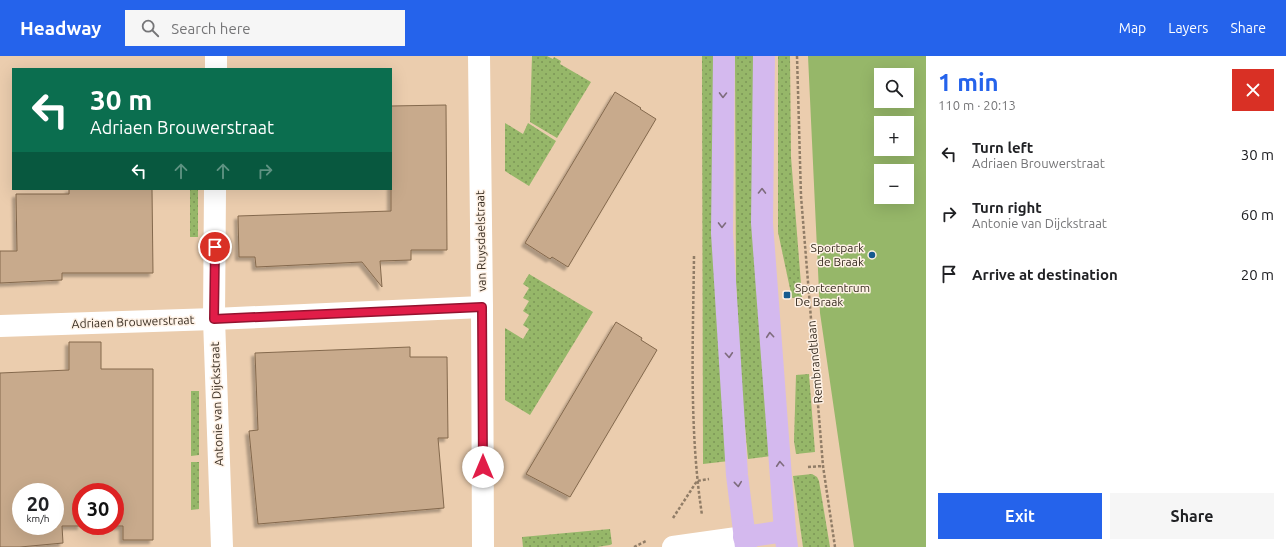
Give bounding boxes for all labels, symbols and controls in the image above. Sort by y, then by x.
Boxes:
search box [125,10,405,46]
text: Headway [20,17,101,39]
icon: search [139,17,161,39]
text: Search here [171,20,251,37]
text: Map [1119,20,1146,36]
text: Layers [1168,20,1208,36]
text: Share [1230,20,1266,36]
map controls [874,68,914,204]
button: search [874,68,914,108]
text: 1 min [938,69,999,96]
button: close [1232,69,1274,111]
icon: left [24,84,76,136]
text: 30 m [90,84,152,115]
one-way arrow [719,92,727,98]
text: 110 m · 20:13 [938,98,1016,112]
button: + [874,116,914,156]
text: Adriaen Brouwerstraat [90,117,274,137]
text: Turn left [972,139,1033,156]
icon: left [938,143,960,165]
text: 30 m [1241,146,1274,163]
text: Adriaen Brouwerstraat [972,156,1105,170]
icon: left [128,160,150,182]
icon: ahead [170,160,192,182]
icon: ahead [212,160,234,182]
icon: right [254,160,276,182]
button: − [874,164,914,204]
one-way arrow [758,188,767,194]
street label: van Ruysdaelstraat [473,190,488,292]
text: Turn right [972,199,1042,216]
icon: right [938,203,960,225]
text: 60 m [1241,206,1274,223]
text: Antonie van Dijckstraat [972,216,1107,230]
one-way arrow [718,222,726,228]
pin [198,230,232,264]
icon: arrive [204,236,226,258]
place label: Sportpark de Braak [811,241,864,268]
marker: Sportpark de Braak [867,250,877,260]
icon: arrive [938,263,960,285]
text: Arrive at destination [972,266,1118,283]
text: 20 m [1241,266,1274,283]
place label: Sportcentrum De Braak [795,281,870,308]
marker: Sportcentrum De Braak [782,290,792,300]
street label: Adriaen Brouwerstraat [71,313,195,330]
street label: Rembrandtlaan [804,320,825,404]
one-way arrow [765,332,774,338]
street label: Antonie van Dijckstraat [208,341,225,466]
one-way arrow [725,352,734,358]
position arrow [462,446,504,488]
one-way arrow [775,461,784,467]
one-way arrow [733,481,742,487]
speed limit sign: 30 [72,483,124,535]
text: 20 [27,492,49,515]
button: Exit [938,493,1102,539]
button: Share [1110,493,1274,539]
text: km/h [26,513,50,524]

